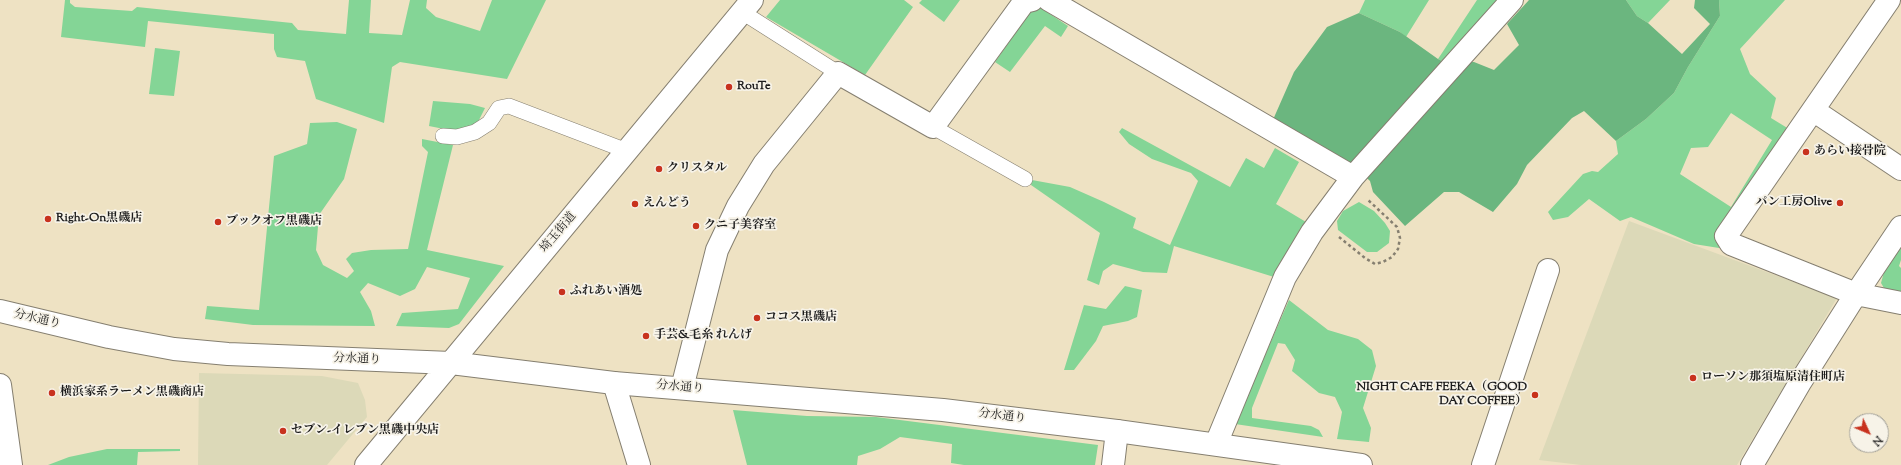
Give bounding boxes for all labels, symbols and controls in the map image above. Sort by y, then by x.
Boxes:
place label: RouTe [737,80,771,94]
marker: RouTe [724,82,734,92]
place label: あらい接骨院 [1814,145,1886,159]
marker: あらい接骨院 [1801,147,1811,157]
place label: クリスタル [667,162,727,176]
marker: クリスタル [654,164,664,174]
place label: パン工房Olive [1756,196,1832,210]
place label: えんどう [643,197,691,211]
marker: パン工房Olive [1835,198,1845,208]
marker: えんどう [630,199,640,209]
street label: 埼玉街道 [538,210,580,256]
place label: Right-On黒磯店 [56,212,142,226]
marker: Right-On黒磯店 [43,214,53,224]
place label: ブックオフ黒磯店 [226,215,322,229]
marker: ブックオフ黒磯店 [213,217,223,227]
place label: クニ子美容室 [704,219,776,233]
marker: クニ子美容室 [691,221,701,231]
place label: ふれあい酒処 [570,285,642,299]
marker: ふれあい酒処 [557,287,567,297]
street label: 分水通り [12,308,62,332]
place label: ココス黒磯店 [765,311,837,325]
marker: ココス黒磯店 [752,313,762,323]
place label: 手芸&毛糸 れんげ [654,329,752,343]
marker: 手芸&毛糸 れんげ [641,331,651,341]
street label: 分水通り [333,352,381,368]
place label: ローソン那須塩原清住町店 [1701,371,1845,385]
marker: ローソン那須塩原清住町店 [1688,373,1698,383]
street label: 分水通り [655,379,705,397]
place label: NIGHT CAFE FEEKA（GOOD DAY COFFEE） [1356,381,1527,409]
place label: 横浜家系ラーメン黒磯商店 [60,386,204,400]
marker: 横浜家系ラーメン黒磯商店 [47,388,57,398]
marker: NIGHT CAFE FEEKA（GOOD DAY COFFEE） [1530,390,1540,400]
street label: 分水通り [977,407,1027,427]
north arrow [1849,413,1889,453]
place label: セブン-イレブン黒磯中央店 [291,424,439,438]
marker: セブン-イレブン黒磯中央店 [278,426,288,436]
text: N [1868,432,1886,449]

